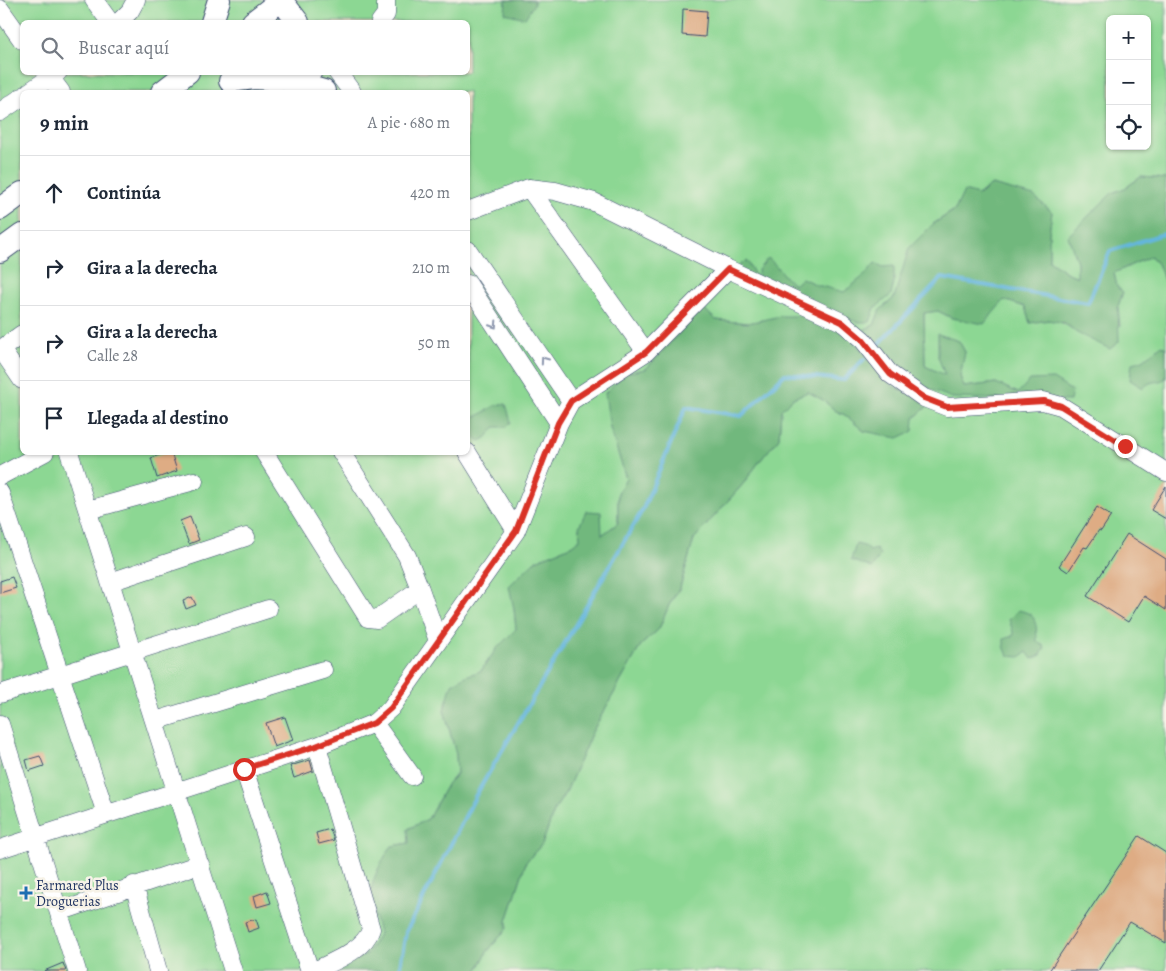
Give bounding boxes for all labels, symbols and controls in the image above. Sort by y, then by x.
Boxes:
map controls [1106,15,1151,150]
button: + [1106,15,1151,60]
search box [20,20,470,75]
icon: search [38,34,66,62]
text: Buscar aquí [78,35,169,61]
button: − [1106,60,1151,105]
button: locate [1106,105,1151,150]
text: 9 min [40,109,89,137]
text: A pie · 680 m [368,112,450,134]
icon: ahead [40,179,68,207]
text: Continúa [87,180,161,206]
text: 420 m [410,182,450,204]
icon: right [40,254,68,282]
text: Gira a la derecha [87,255,218,281]
text: 210 m [412,257,450,279]
text: Gira a la derecha [87,319,218,345]
one-way arrow [488,319,497,329]
icon: right [40,329,68,357]
text: 50 m [418,332,450,354]
text: Calle 28 [87,345,138,367]
one-way arrow [541,357,550,366]
icon: arrive [40,404,68,432]
text: Llegada al destino [87,405,229,431]
route end [1114,435,1137,458]
route start [233,758,256,781]
place label: Farmared Plus Droguerias [36,876,119,911]
marker: Farmared Plus Droguerias [20,887,32,899]

